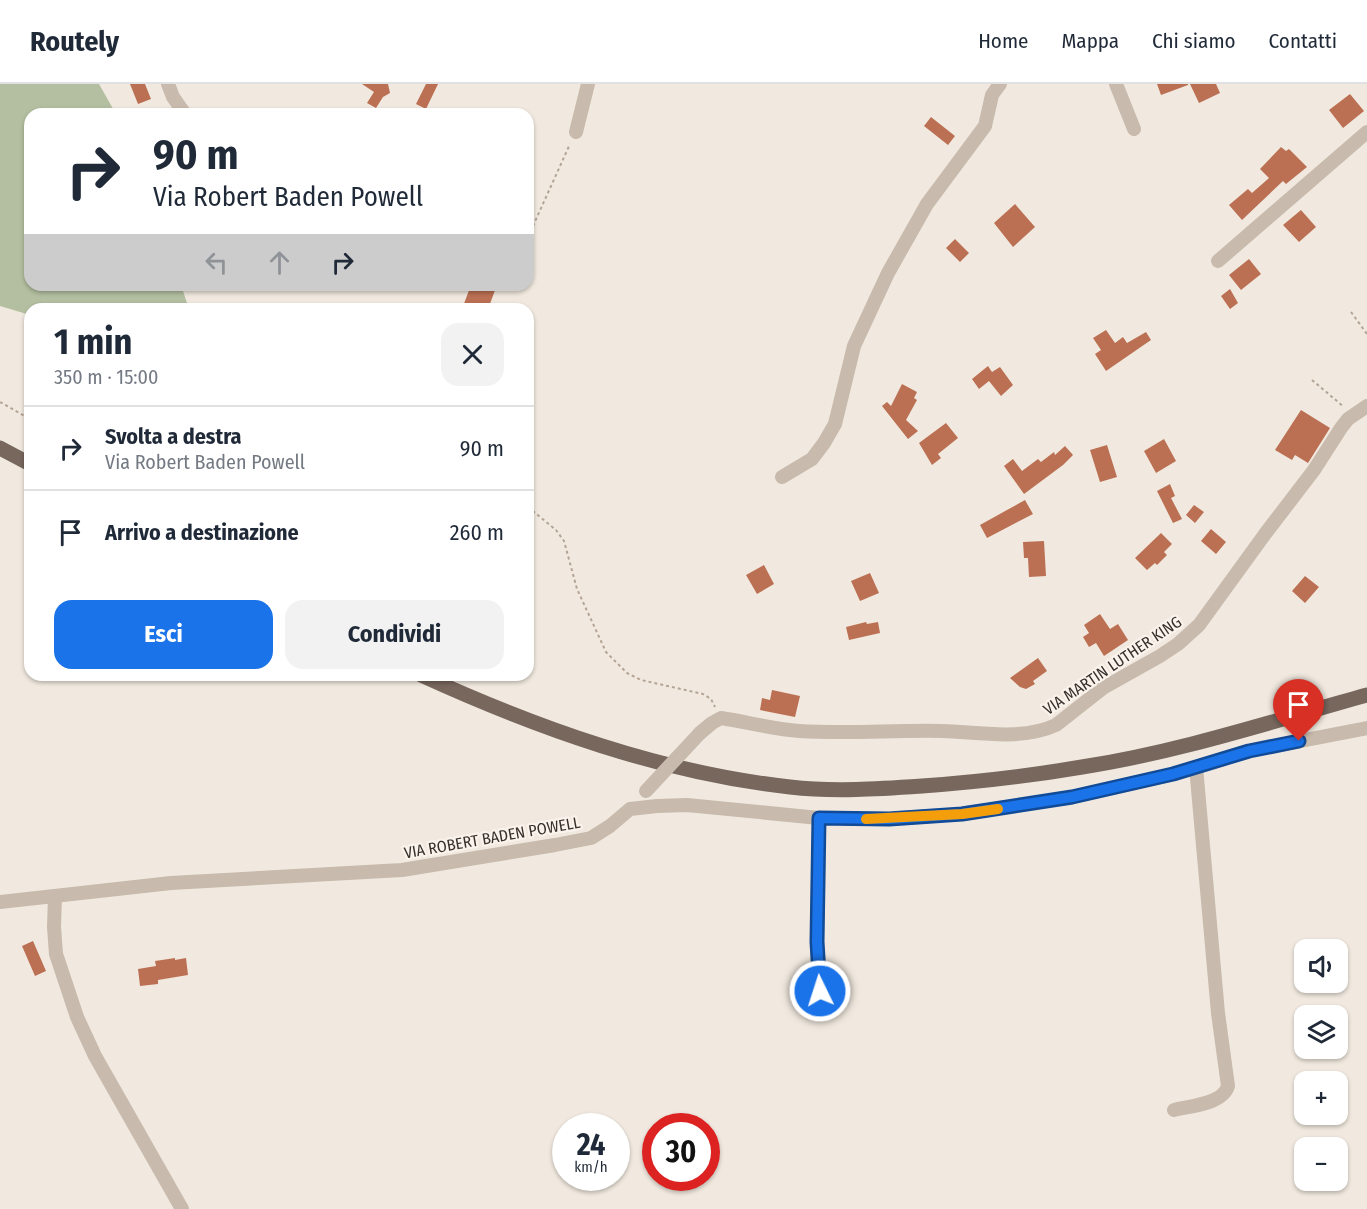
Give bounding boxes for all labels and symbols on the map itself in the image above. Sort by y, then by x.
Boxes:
street label: VIA MARTIN LUTHER KING [1040,612,1185,719]
pin [1273,679,1324,741]
street label: VIA ROBERT BADEN POWELL [403,813,582,862]
position arrow [788,959,852,1023]
speed limit sign: 30 [642,1113,720,1191]

